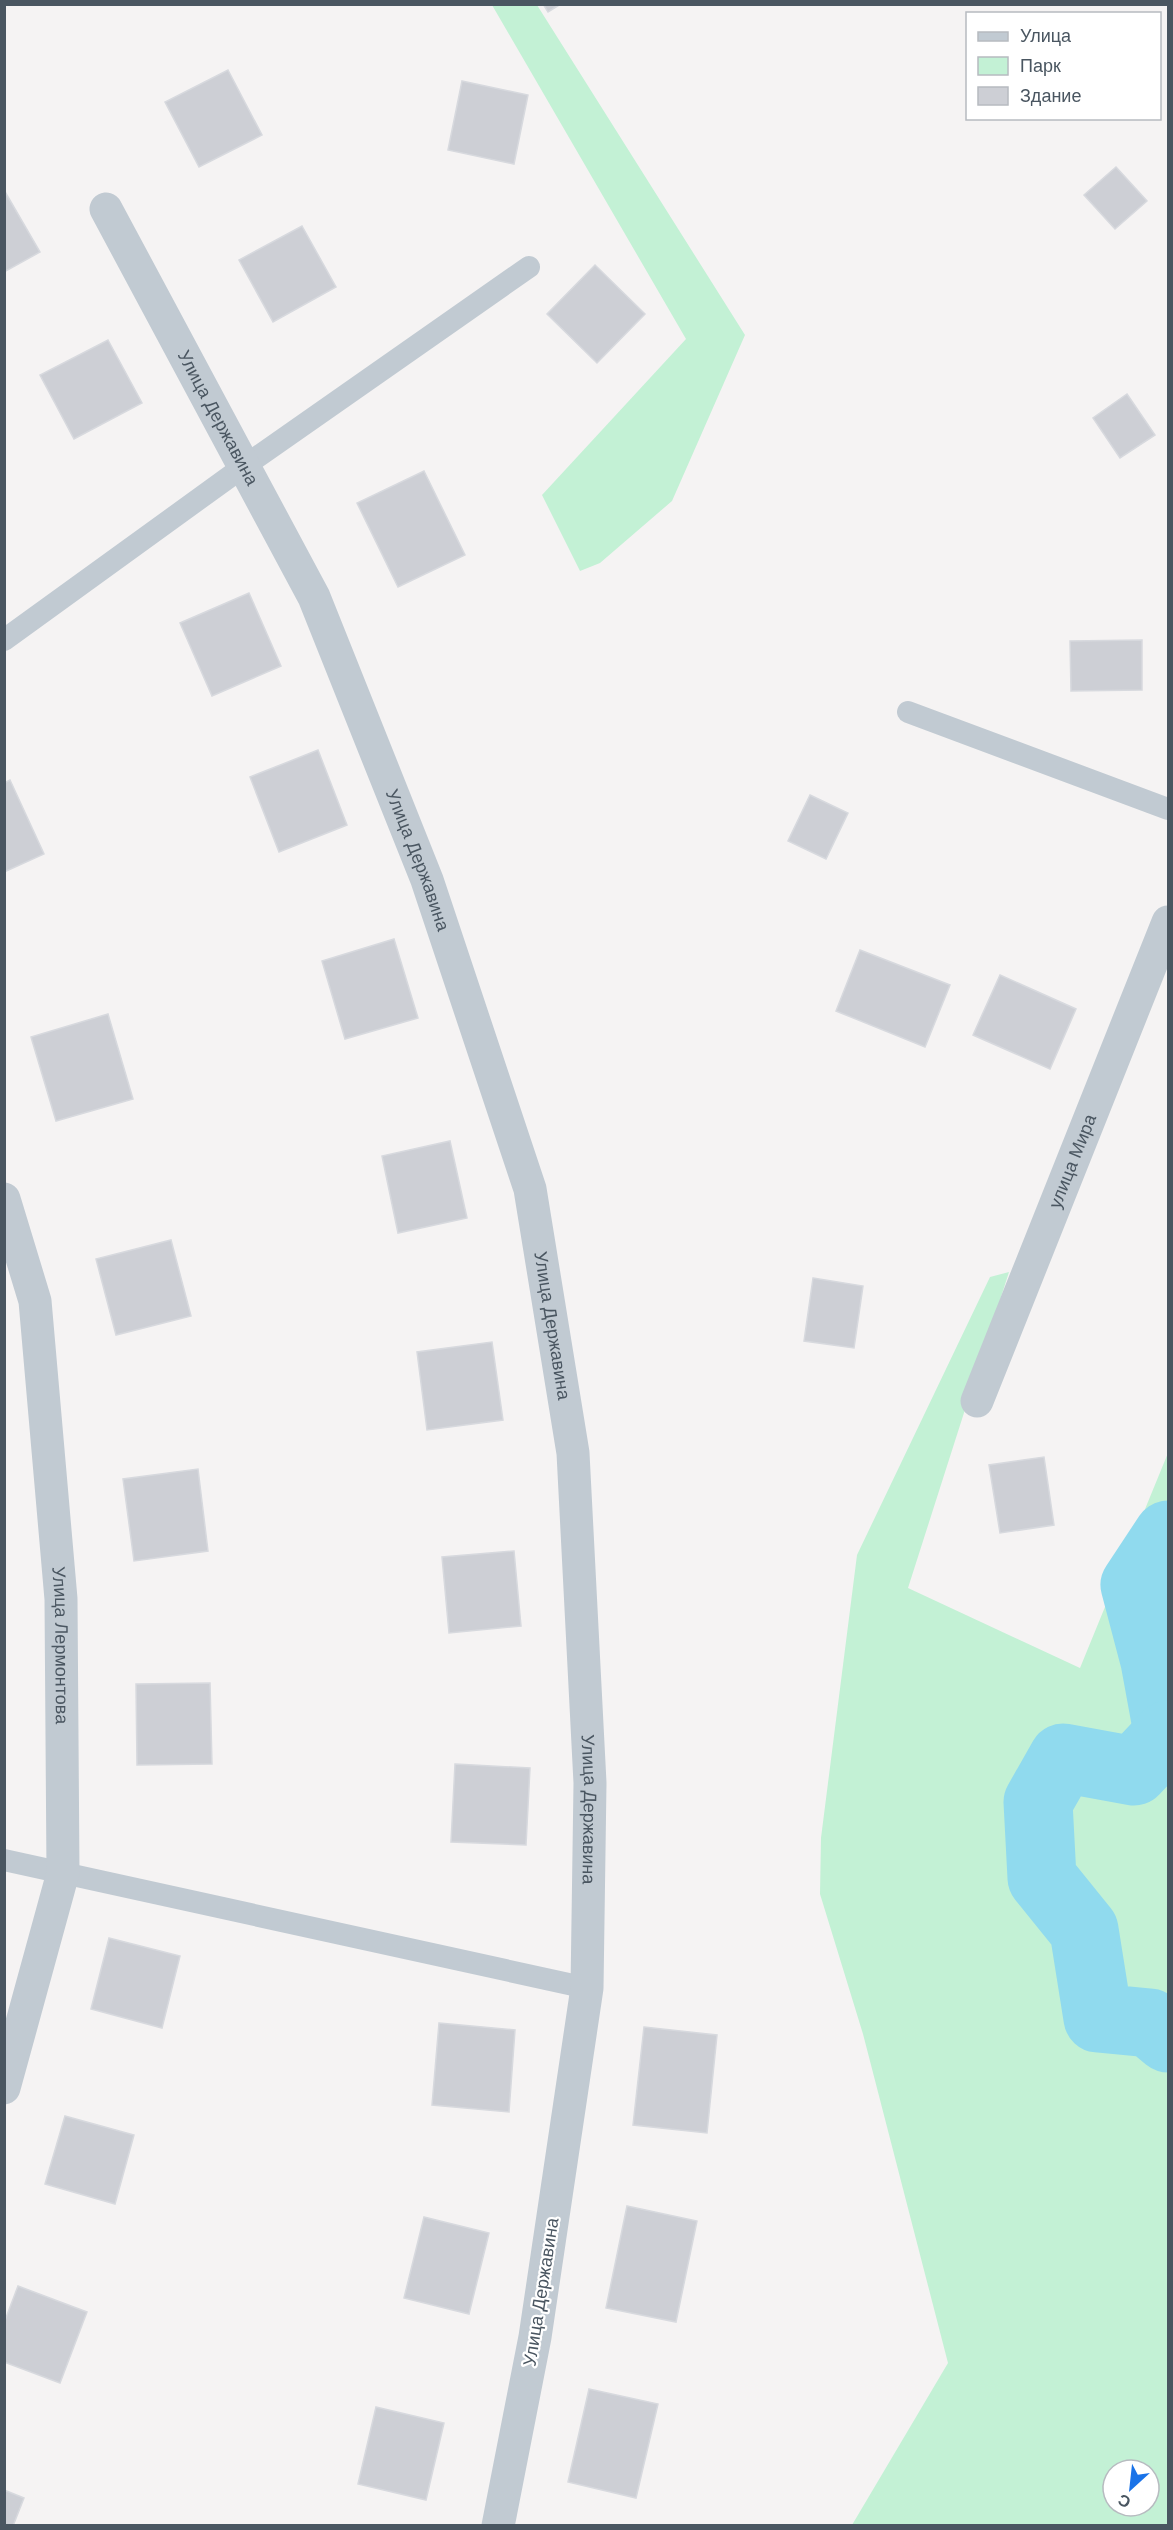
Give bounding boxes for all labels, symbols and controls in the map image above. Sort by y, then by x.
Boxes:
legend [966,12,1161,120]
text: Улица [1020,26,1072,46]
text: Парк [1020,56,1061,76]
text: Здание [1020,86,1081,106]
street label: Улица Державина [174,347,263,490]
street label: Улица Державина [382,786,454,934]
street label: улица Мира [1045,1110,1101,1211]
street label: Улица Державина [530,1250,574,1402]
street label: Улица Лермонтова [48,1566,72,1725]
street label: Улица Державина [578,1734,600,1886]
street label: Улица Державина [519,2215,563,2368]
north arrow [1101,2458,1161,2518]
text: С [1115,2491,1133,2511]

